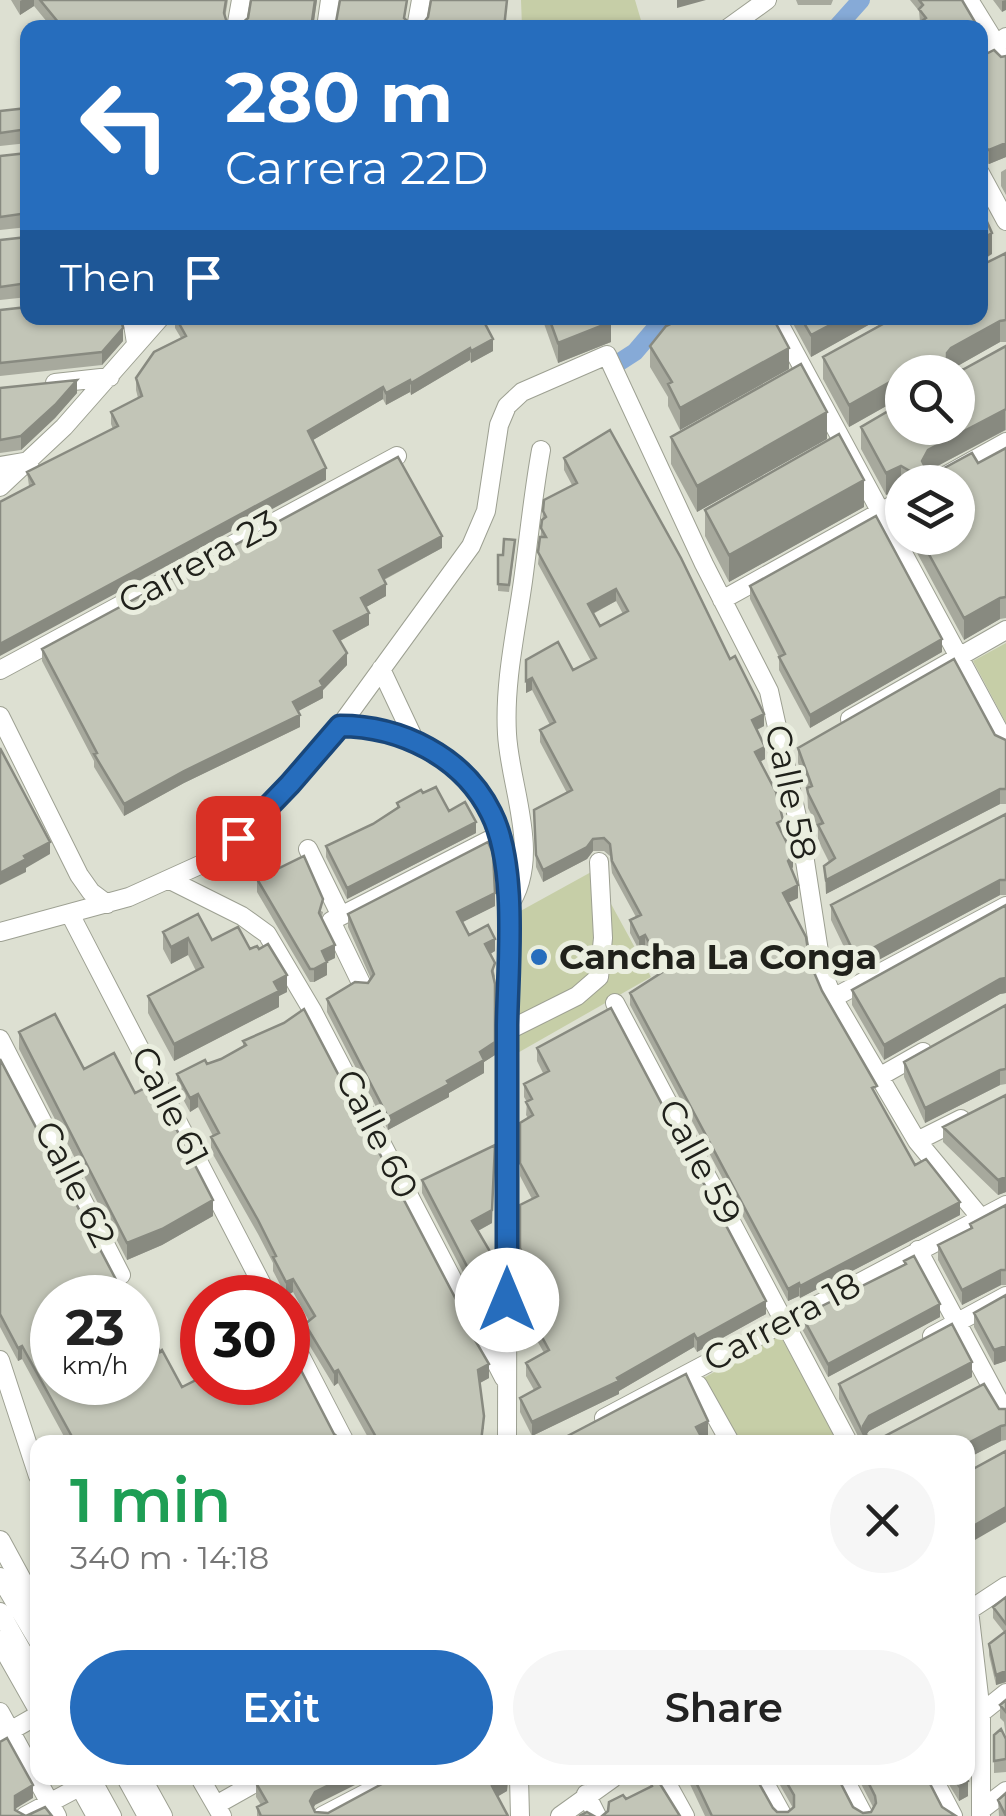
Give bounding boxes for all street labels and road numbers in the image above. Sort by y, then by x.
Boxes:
street label: Carrera 23 [110,500,285,623]
street label: Calle 58 [756,721,827,863]
street label: Calle 61 [122,1039,219,1173]
street label: Calle 60 [327,1062,428,1205]
street label: Calle 59 [650,1092,751,1232]
street label: Calle 62 [26,1114,125,1254]
street label: Carrera 18 [696,1262,867,1381]

